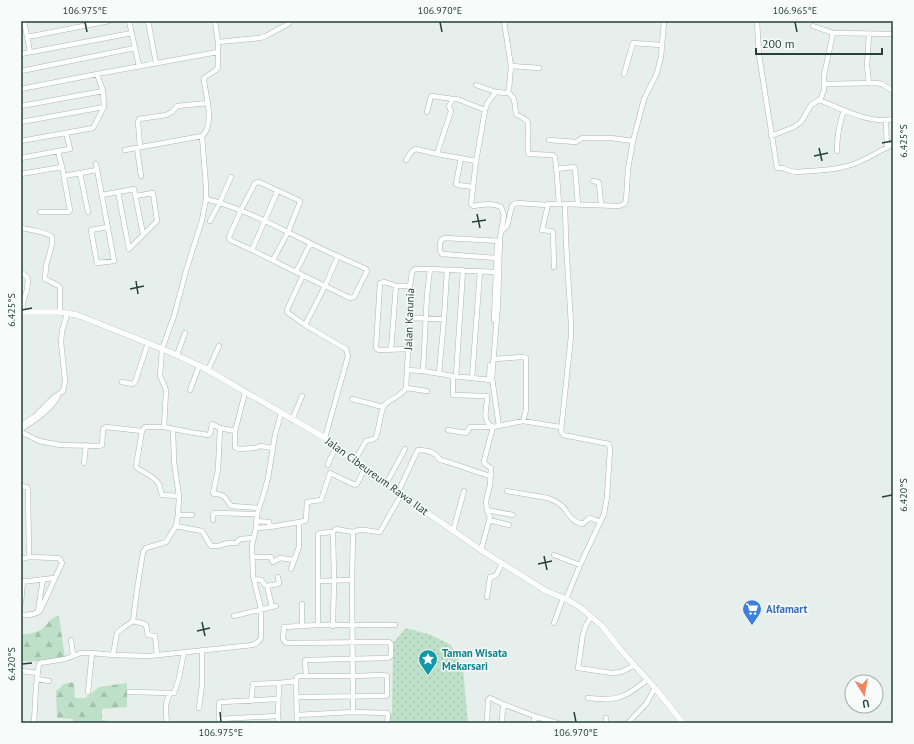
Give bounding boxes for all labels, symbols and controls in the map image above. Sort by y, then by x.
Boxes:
text: 106.975°E [63,4,107,17]
text: 106.970°E [418,4,462,17]
text: 106.965°E [773,4,817,17]
scale bar [756,30,882,56]
text: 200 m [762,36,795,51]
text: 6.425°S [897,124,910,158]
street label: Jalan Karunia [401,288,417,351]
text: 6.425°S [5,293,18,327]
street label: Jalan Cibeureum Rawa Ilat [322,433,432,518]
text: 6.420°S [897,478,910,512]
supermarket icon: Alfamart [741,598,763,626]
place label: Alfamart [766,602,807,616]
place label: Taman Wisata Mekarsari [442,646,507,673]
text: 6.420°S [5,647,18,681]
place icon: Taman Wisata Mekarsari [417,648,439,676]
north arrow [844,674,884,714]
text: U [861,696,871,711]
text: 106.975°E [199,726,243,739]
text: 106.970°E [554,726,598,739]

